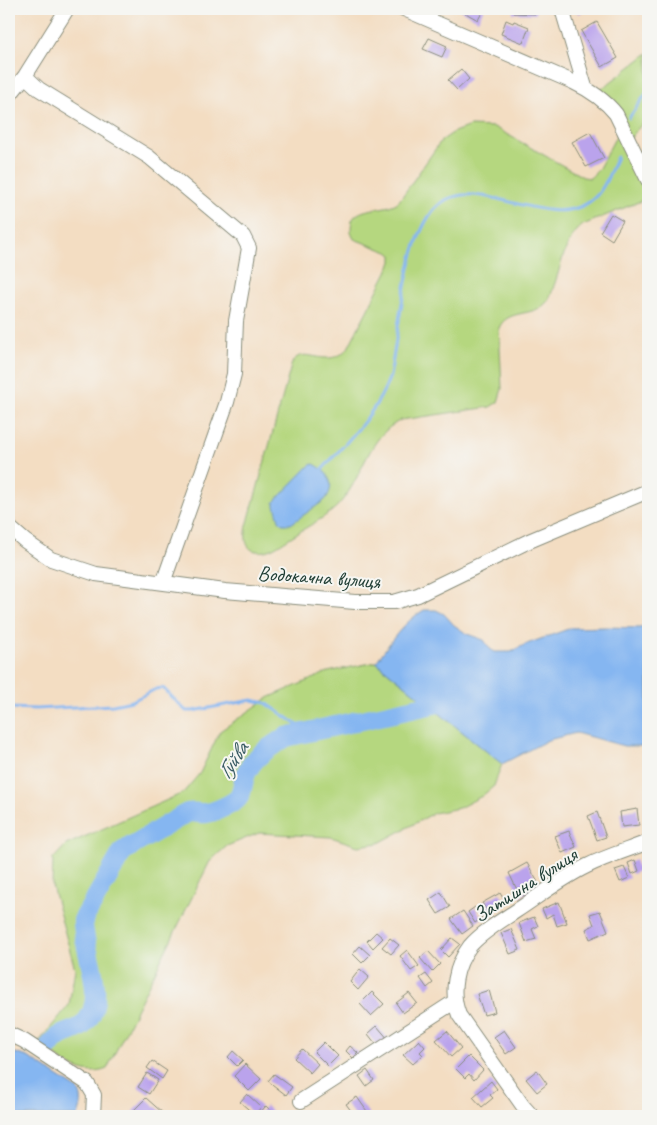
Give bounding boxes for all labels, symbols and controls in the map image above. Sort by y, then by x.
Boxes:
street label: Водокачна вулиця [257,560,382,594]
water label: Гуйва [211,735,256,784]
street label: Затишна вулиця [468,841,583,928]

